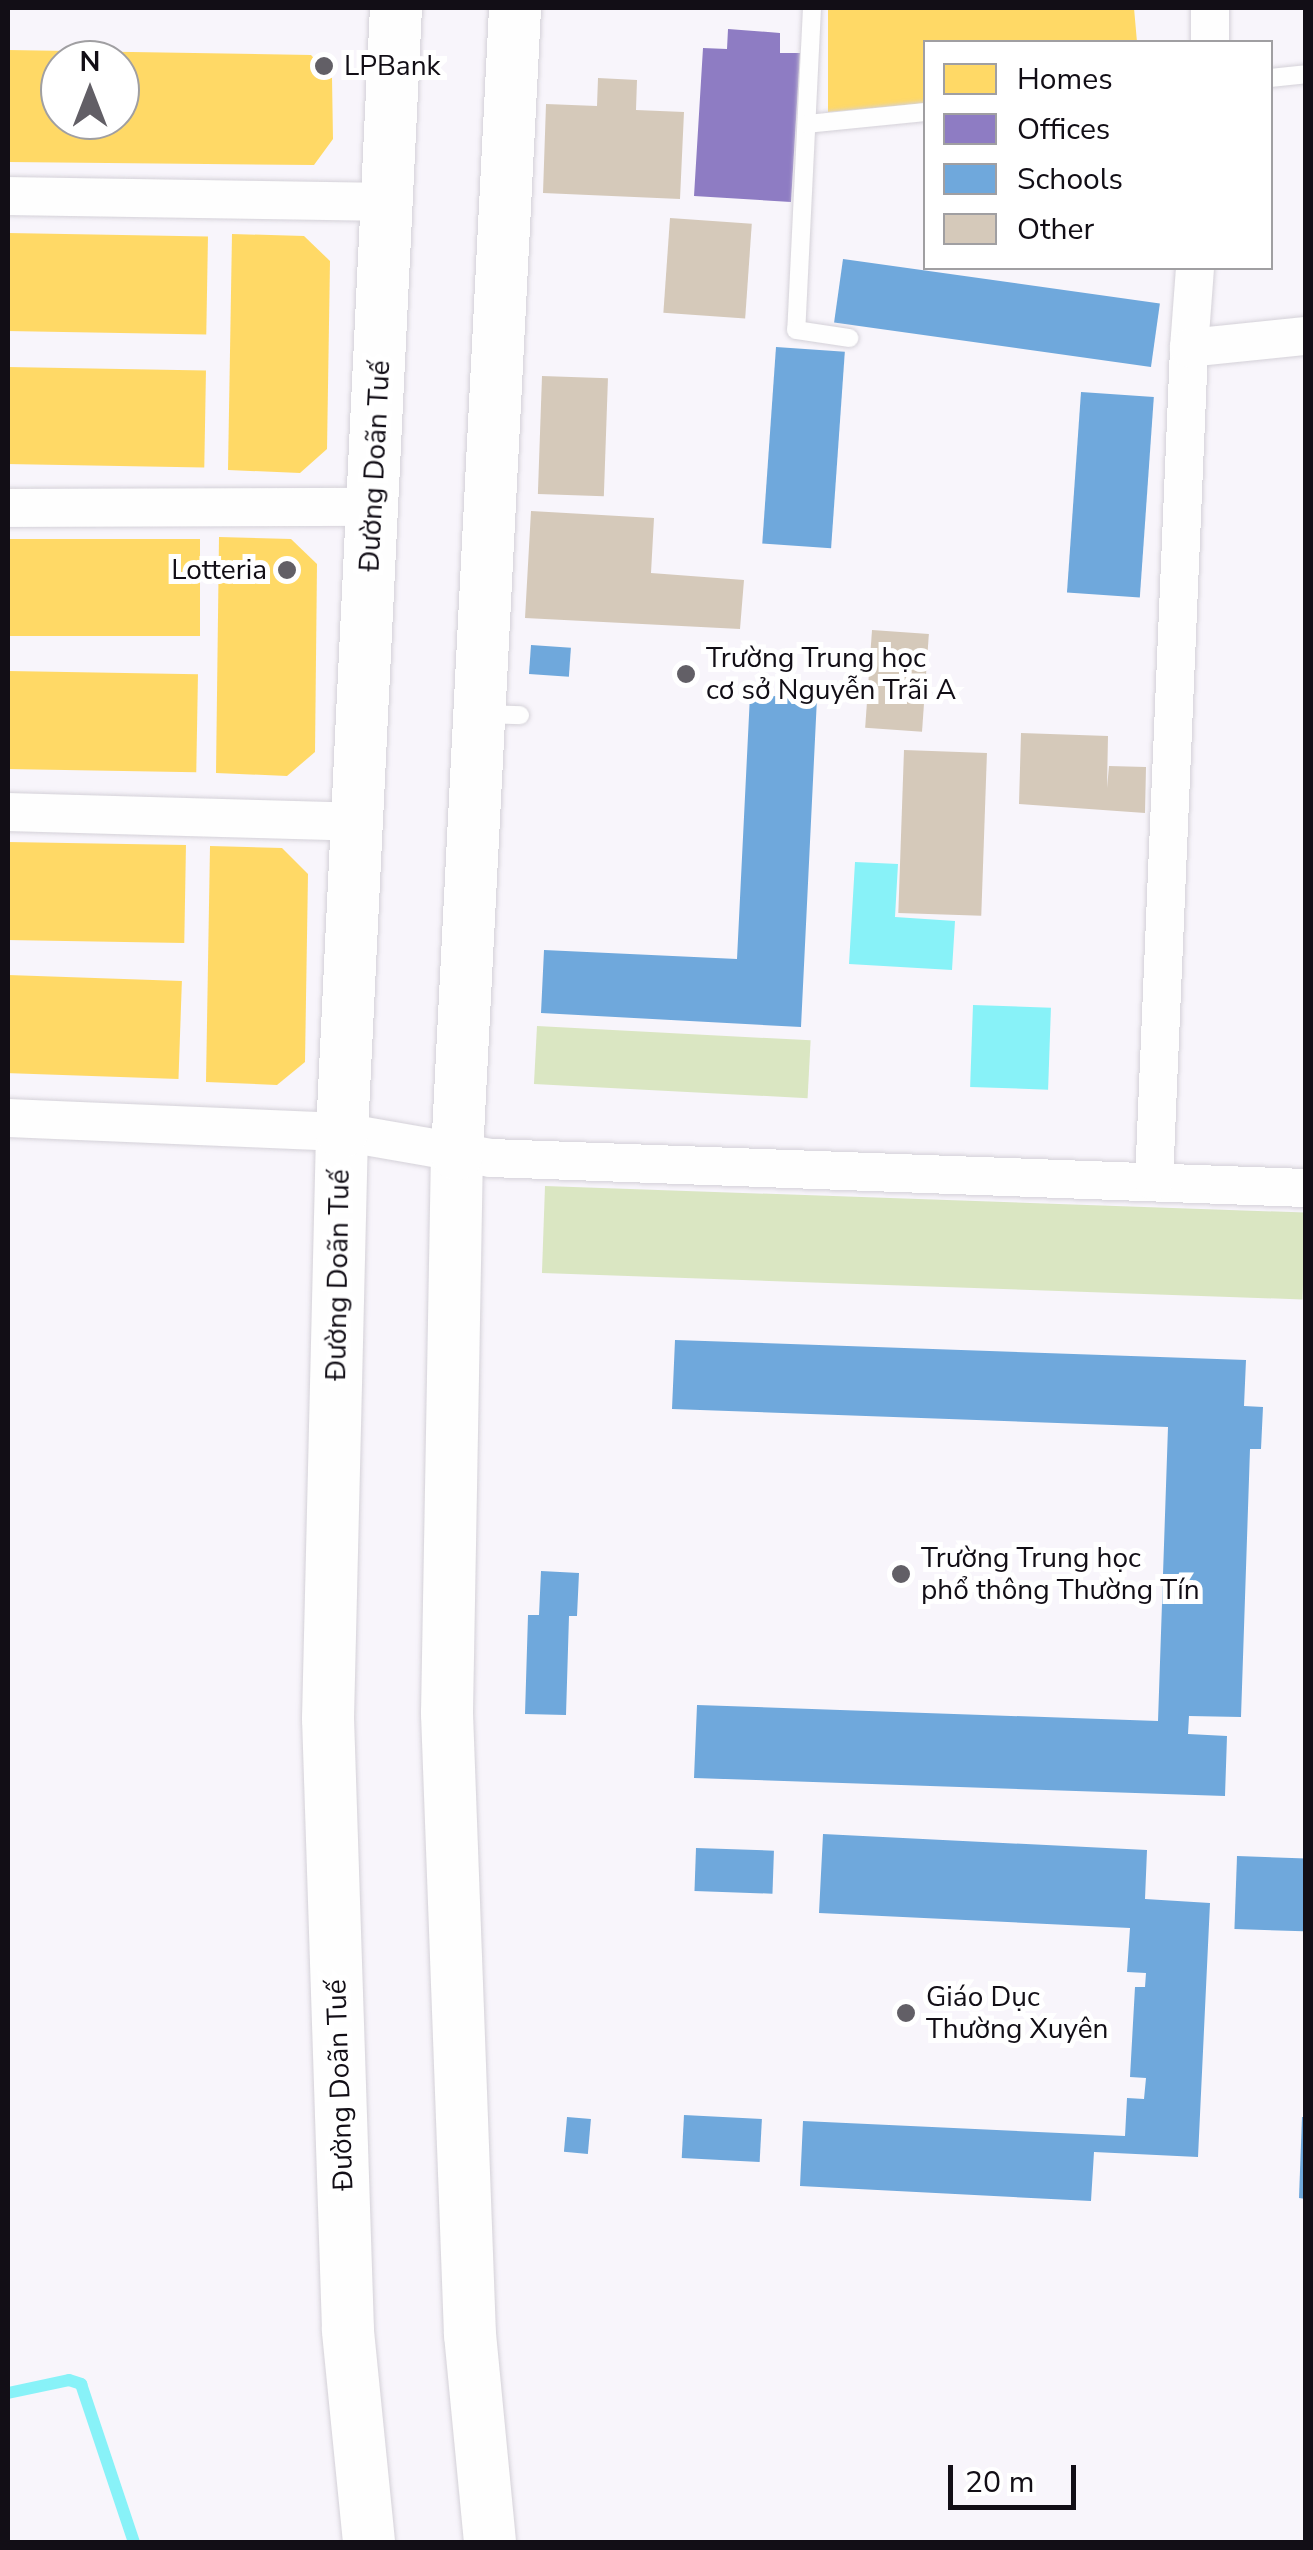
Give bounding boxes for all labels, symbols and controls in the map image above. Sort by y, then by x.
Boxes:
north arrow [40,40,140,140]
legend [923,40,1273,270]
text: N [80,43,100,81]
place label: LPBank [344,49,441,83]
marker: LPBank [313,55,335,77]
text: Homes [1017,59,1113,100]
text: Offices [1017,109,1110,150]
text: Schools [1017,159,1123,200]
text: Other [1017,209,1094,250]
street label: Đường Doãn Tuế [353,360,397,572]
place label: Lotteria [171,553,267,587]
marker: Lotteria [276,559,298,581]
place label: Trường Trung học cơ sở Nguyễn Trãi A [706,641,956,707]
marker: Trường Trung học cơ sở Nguyễn Trãi A [675,663,697,685]
street label: Đường Doãn Tuế [319,1169,357,1381]
place label: Trường Trung học phổ thông Thường Tín [921,1541,1200,1607]
marker: Trường Trung học phổ thông Thường Tín [890,1563,912,1585]
street label: Đường Doãn Tuế [320,1979,360,2191]
place label: Giáo Dục Thường Xuyên [926,1980,1108,2046]
marker: Giáo Dục Thường Xuyên [895,2002,917,2024]
scale bar [953,2445,1080,2507]
text: 20 m [965,2462,1034,2503]

